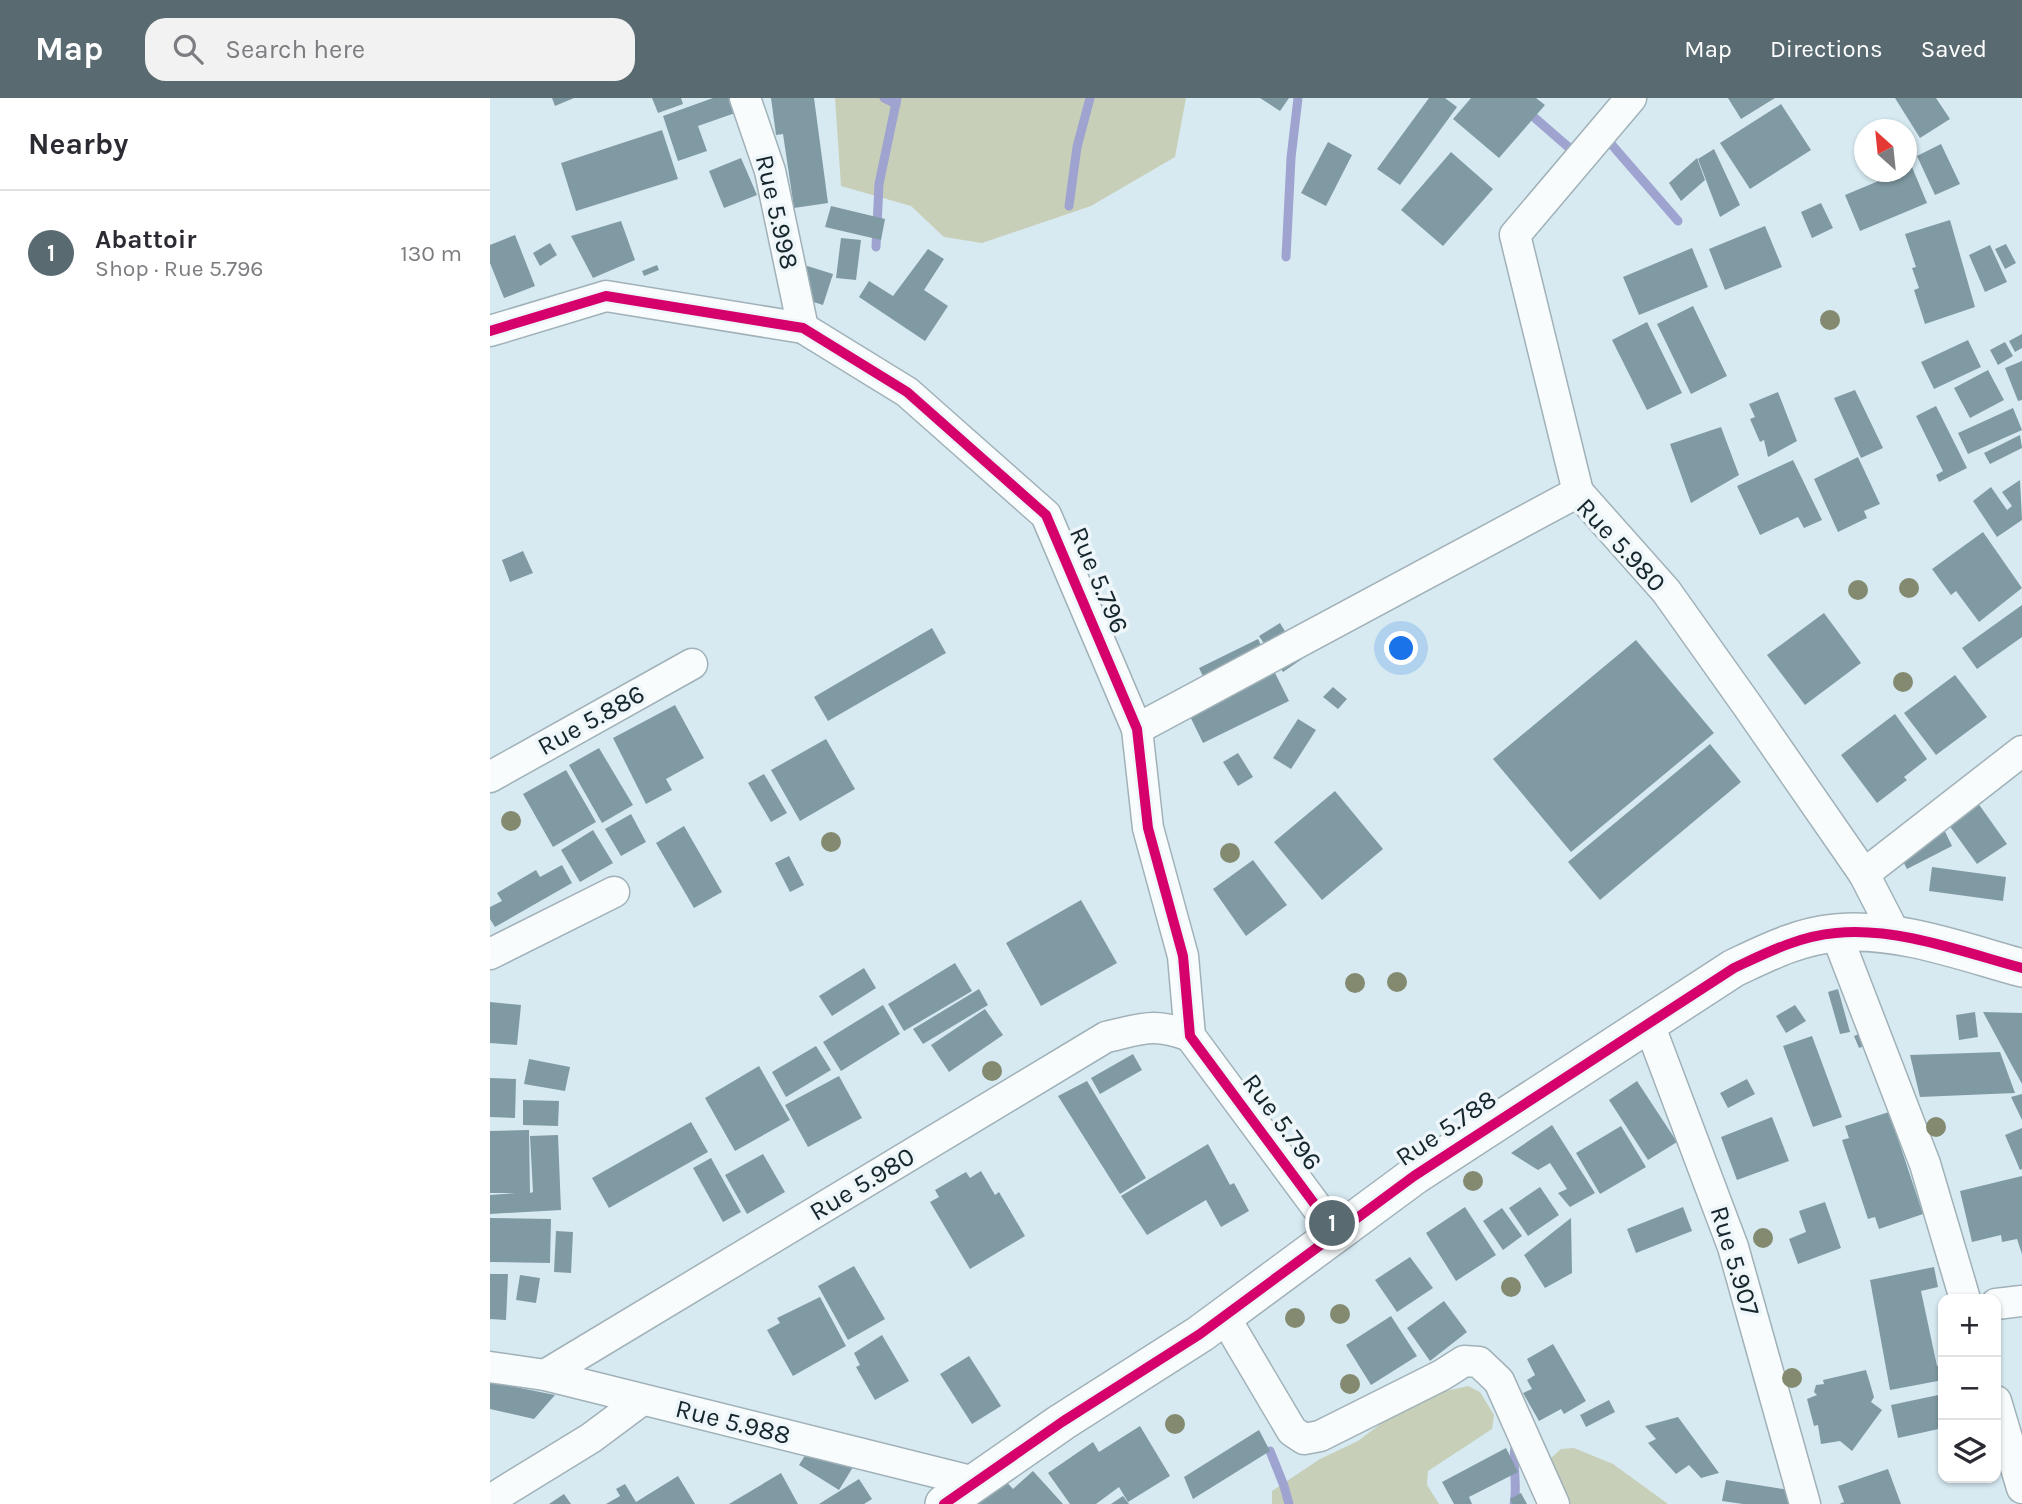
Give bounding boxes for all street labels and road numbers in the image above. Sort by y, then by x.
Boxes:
street label: Rue 5.998 [749,152,805,272]
street label: Rue 5.980 [1570,492,1672,598]
street label: Rue 5.796 [1063,522,1135,638]
street label: Rue 5.886 [532,678,650,762]
street label: Rue 5.796 [1236,1068,1328,1176]
street label: Rue 5.788 [1390,1083,1502,1173]
street label: Rue 5.980 [804,1141,920,1227]
street label: Rue 5.907 [1704,1202,1766,1320]
street label: Rue 5.988 [672,1393,794,1451]

